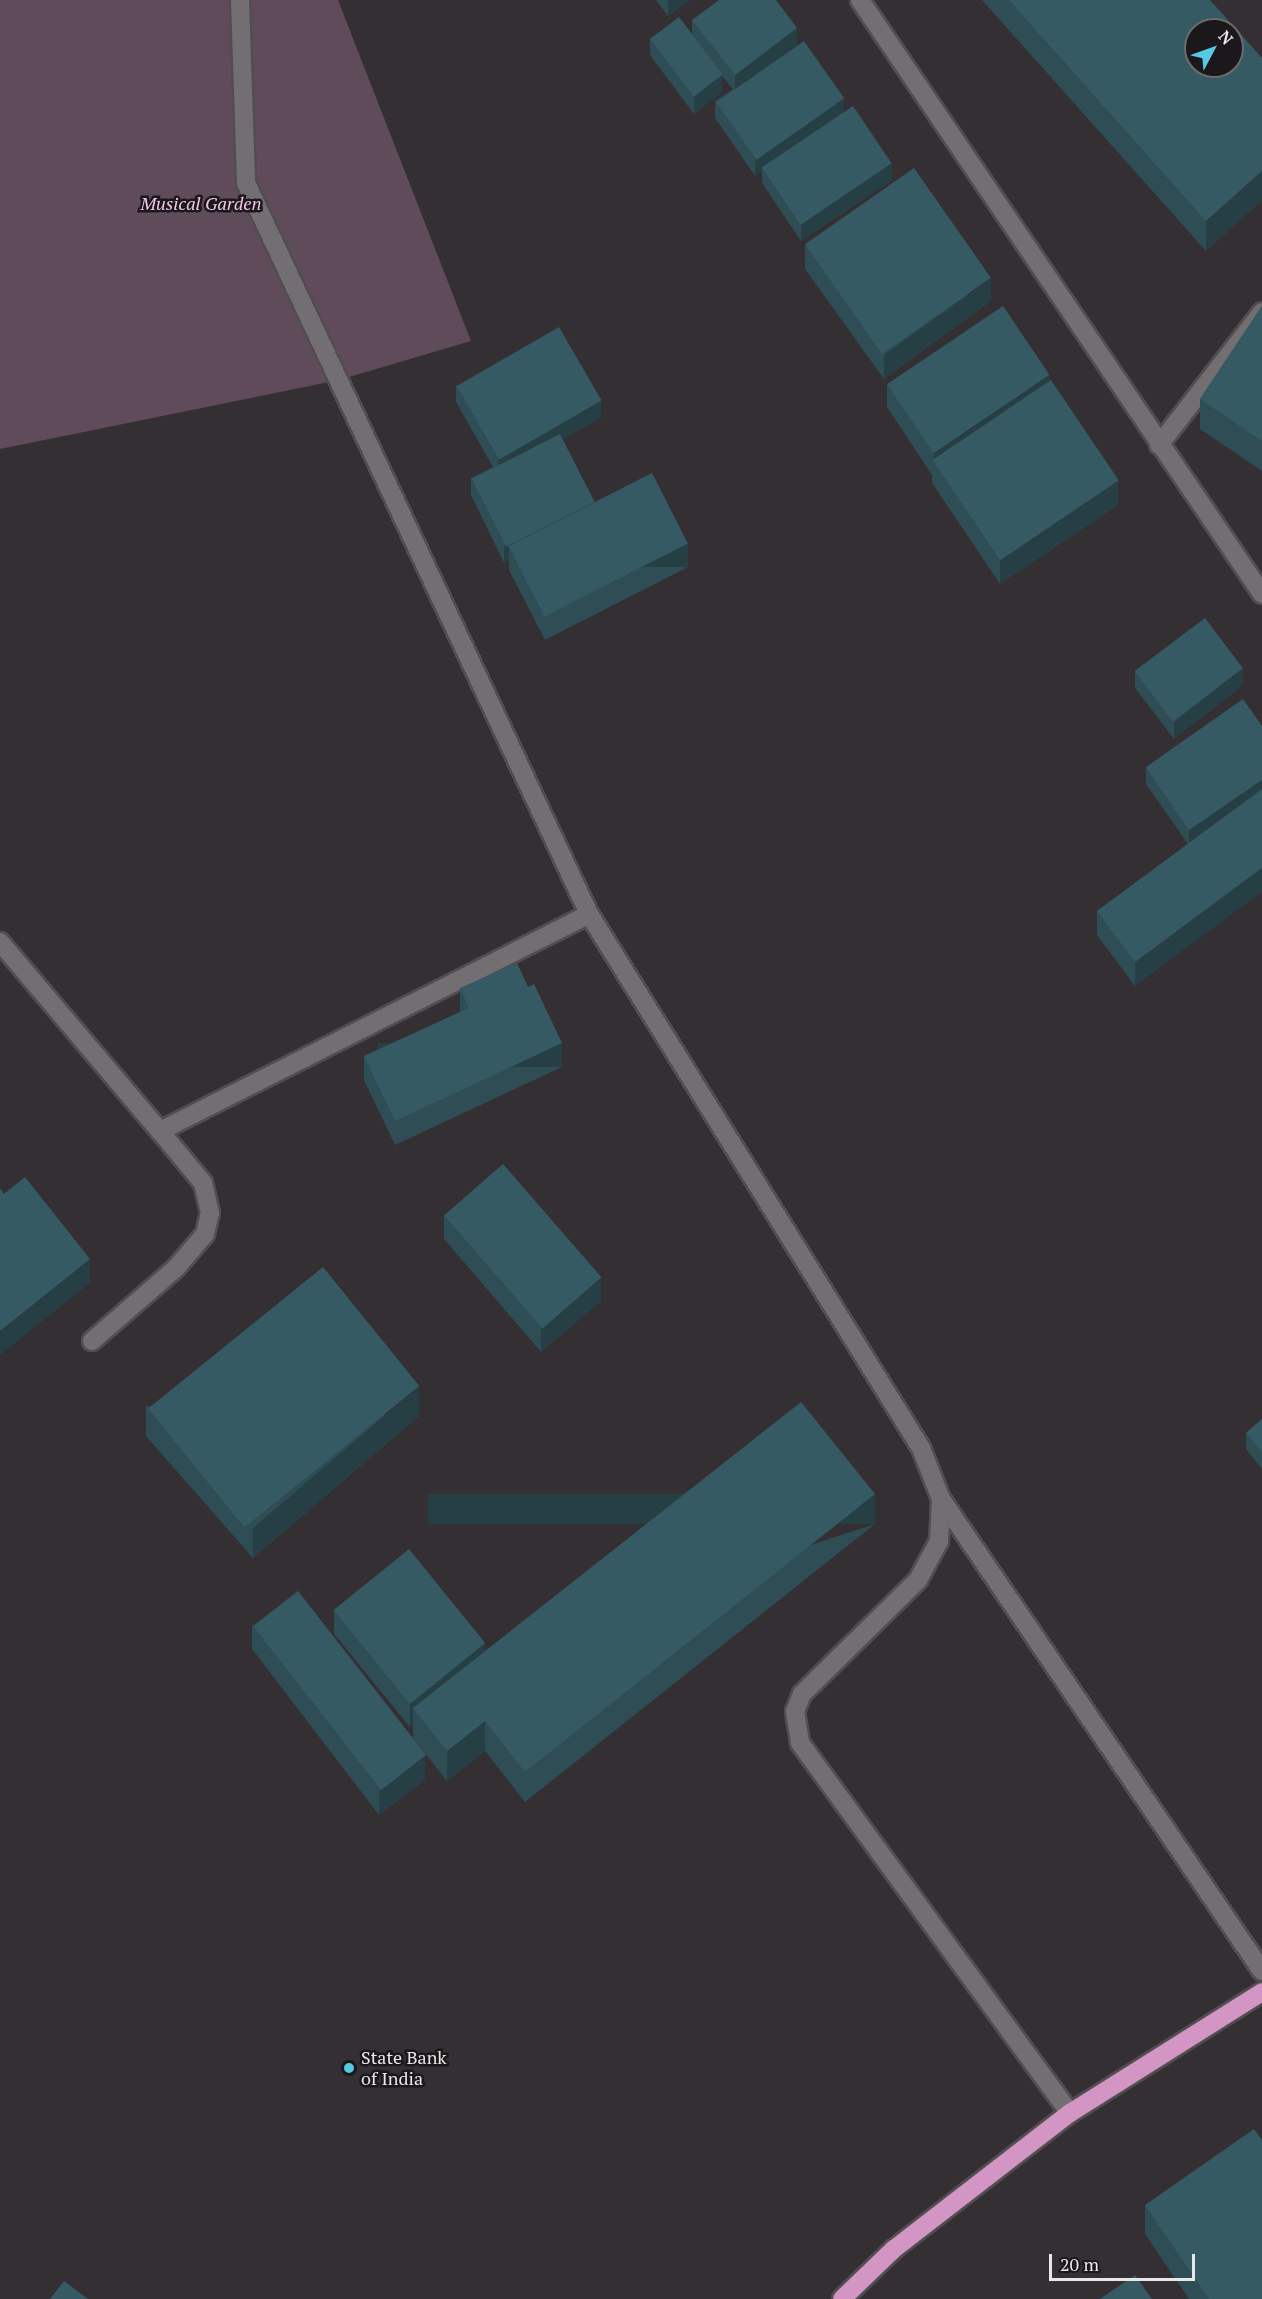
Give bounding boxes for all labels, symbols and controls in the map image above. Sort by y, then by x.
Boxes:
north arrow [1184,18,1244,78]
text: N [1214,26,1238,49]
park label: Musical Garden [141,192,261,214]
place label: State Bank of India [361,2047,447,2090]
marker: State Bank of India [342,2061,356,2075]
scale bar [1052,2242,1198,2280]
text: 20 m [1060,2252,1099,2276]

